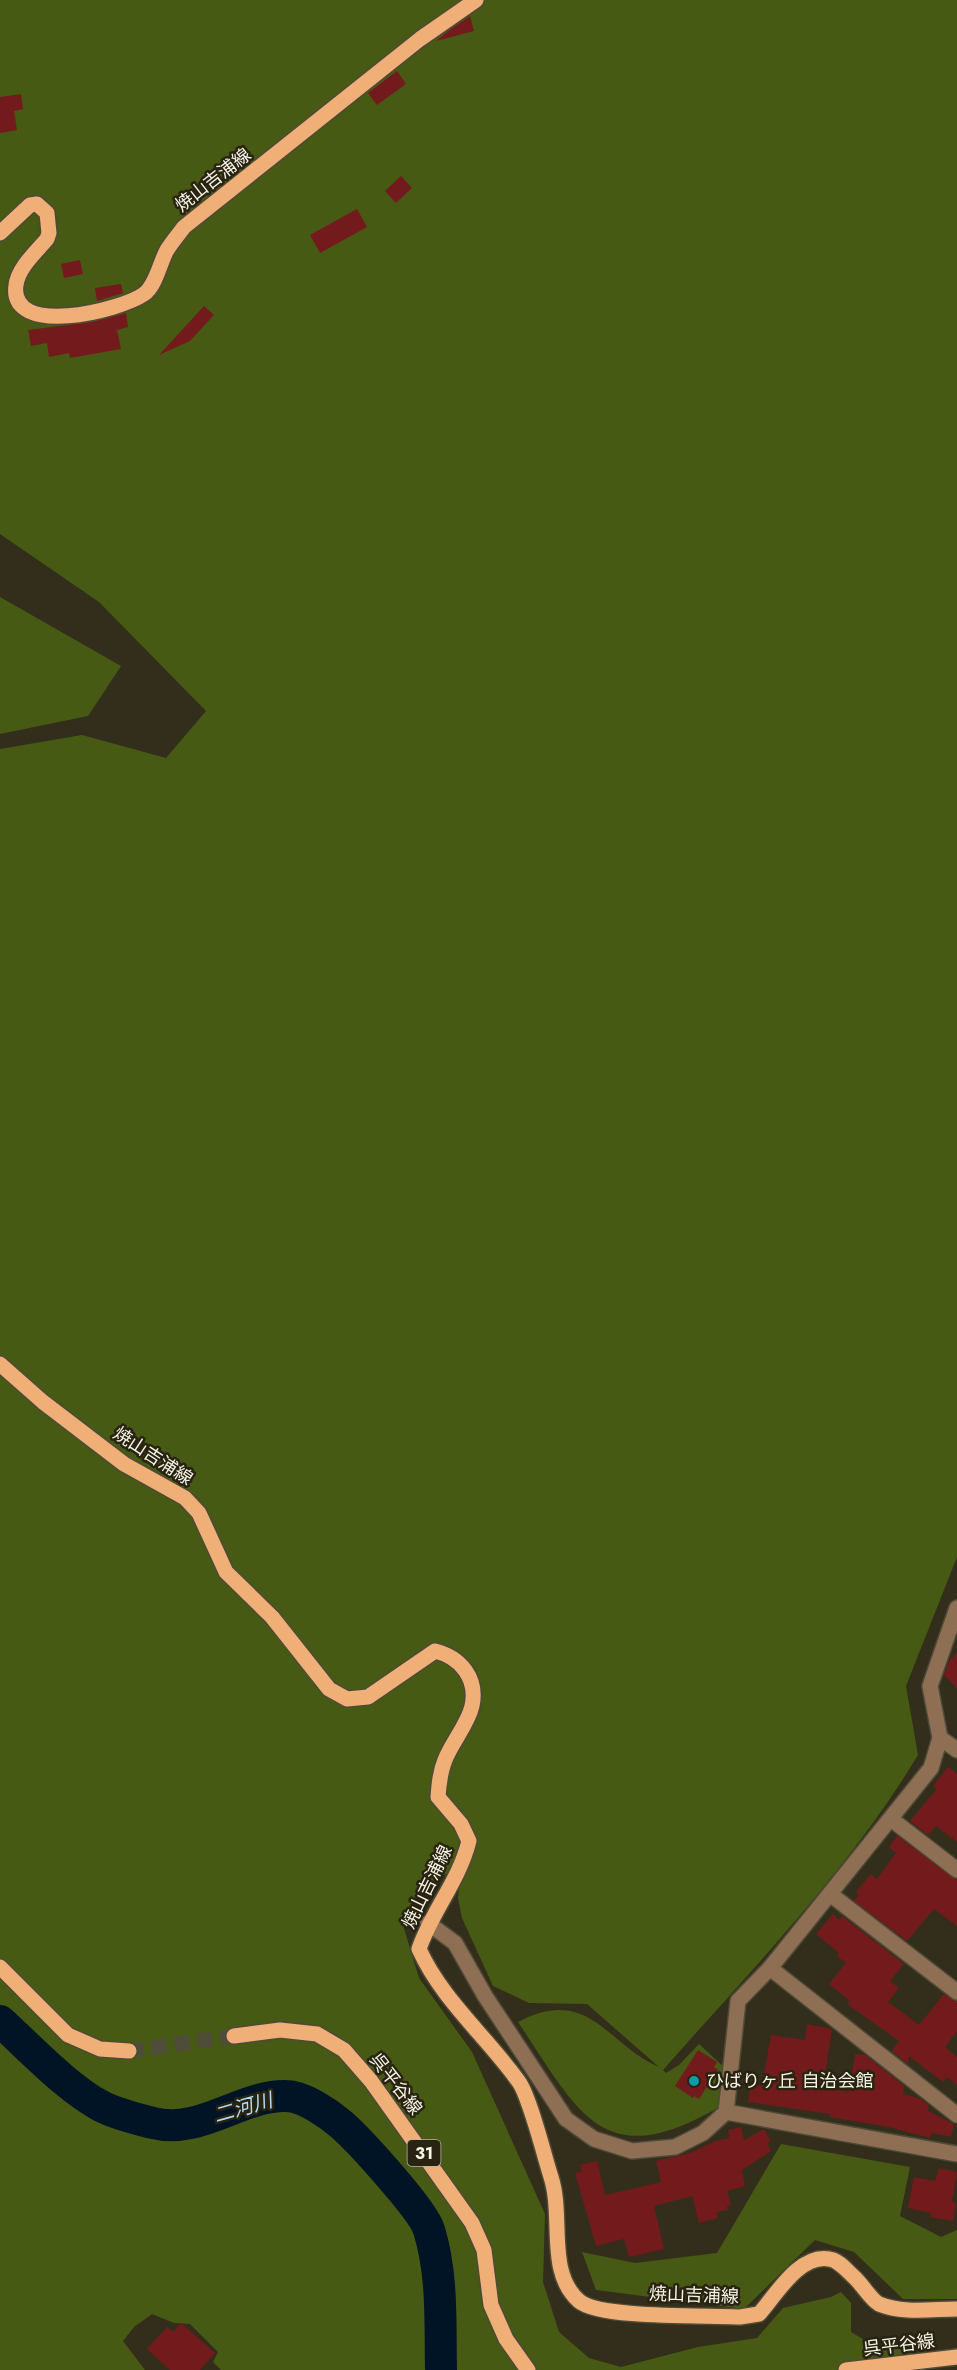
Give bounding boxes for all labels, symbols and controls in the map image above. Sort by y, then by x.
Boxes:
street label: 焼山吉浦線 [170,142,256,218]
street label: 焼山吉浦線 [108,1421,198,1491]
street label: 焼山吉浦線 [396,1841,458,1933]
street label: 呉平谷線 [364,2048,428,2120]
place label: ひばりヶ丘 自治会館 [706,2068,873,2094]
marker: ひばりヶ丘 自治会館 [687,2074,701,2088]
water label: 二河川 [210,2085,278,2130]
road number: 31 [408,2140,440,2166]
street label: 焼山吉浦線 [649,2280,739,2310]
street label: 呉平谷線 [862,2328,936,2362]

